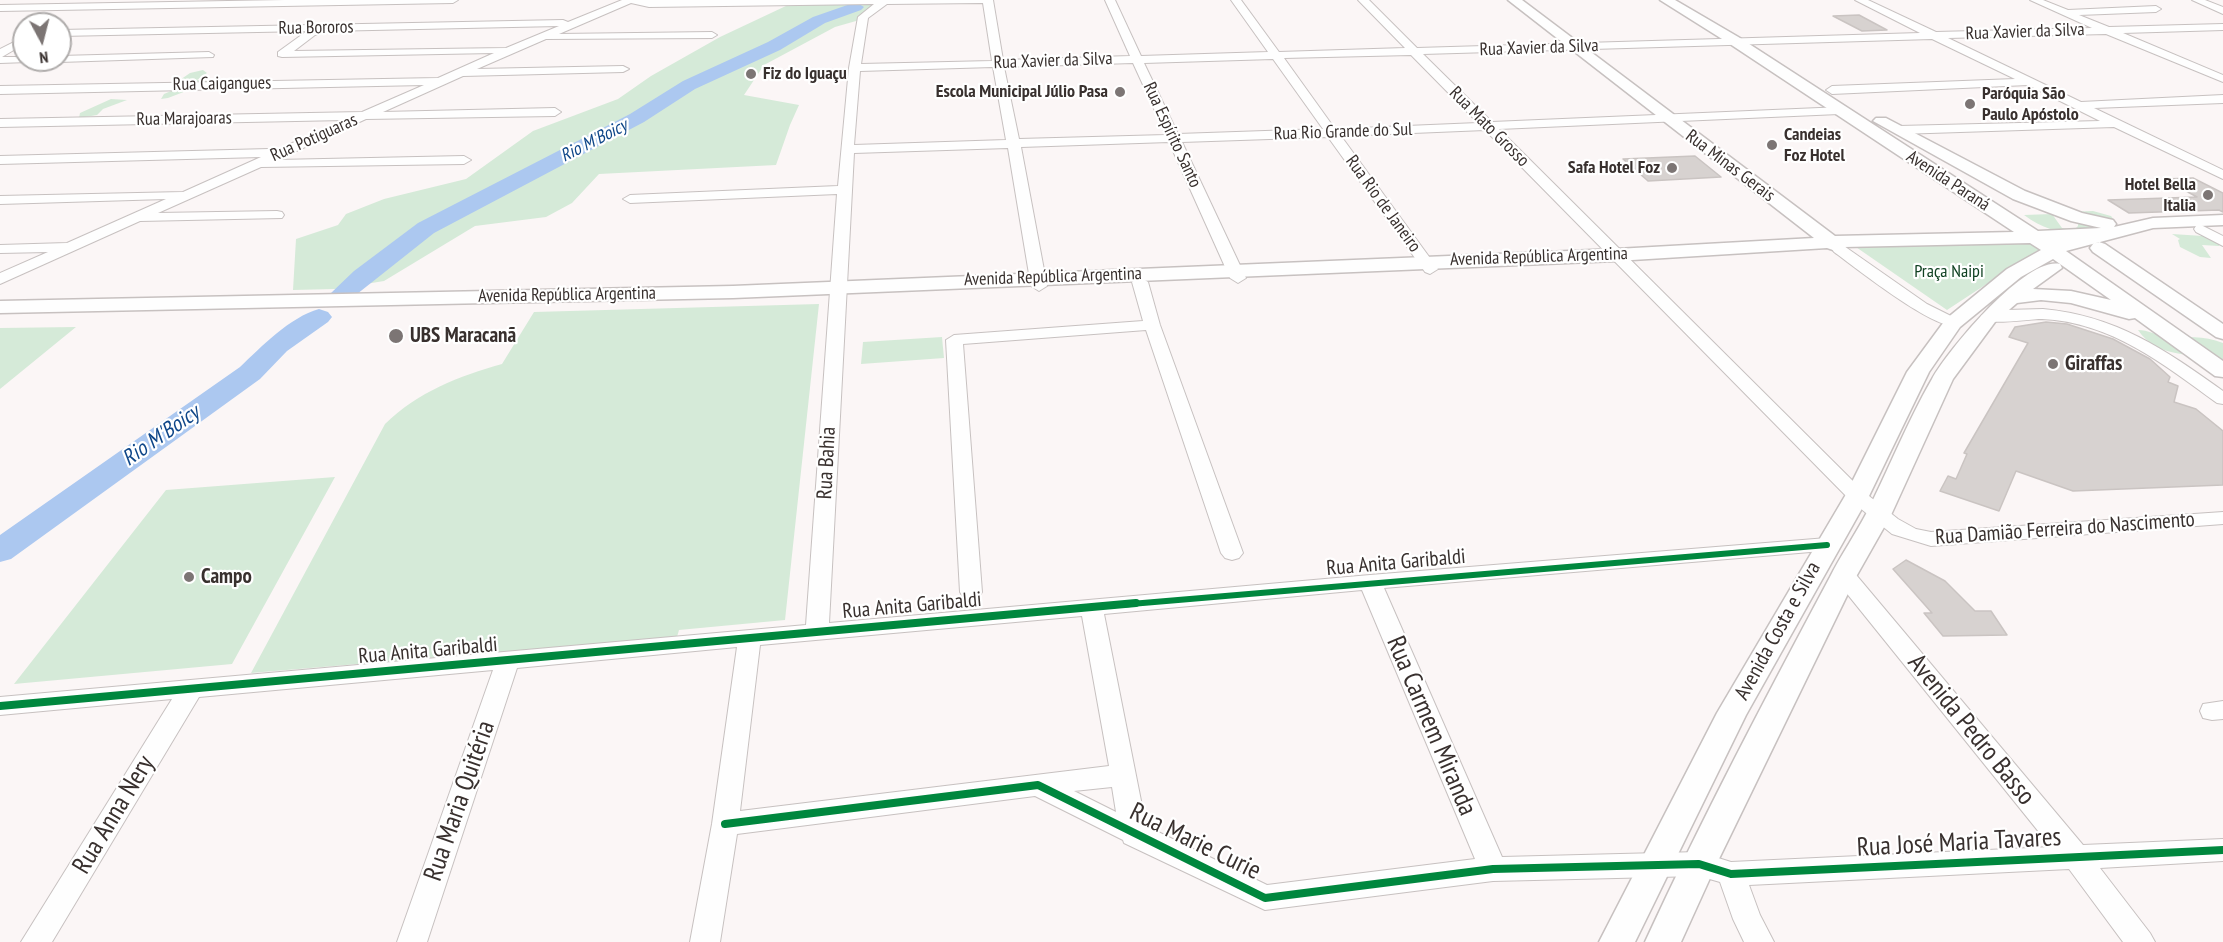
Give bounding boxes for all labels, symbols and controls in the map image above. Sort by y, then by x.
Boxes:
north arrow [12,12,72,72]
street label: Rua Bororos [278,17,354,39]
street label: Rua Xavier da Silva [1965,19,2085,45]
street label: Rua Xavier da Silva [1479,35,1599,61]
text: N [38,47,49,68]
street label: Rua Xavier da Silva [993,48,1113,74]
place label: Fiz do Iguaçu [763,63,847,85]
marker: Fiz do Iguaçu [744,67,758,81]
street label: Rua Caigangues [173,72,271,96]
street label: Rua Espírito Santo [1138,79,1206,191]
place label: Escola Municipal Júlio Pasa [936,81,1108,103]
street label: Rua Mato Grosso [1445,83,1533,171]
place label: Paróquia São Paulo Apóstolo [1982,83,2079,125]
marker: Escola Municipal Júlio Pasa [1113,85,1127,99]
marker: Paróquia São Paulo Apóstolo [1963,97,1977,111]
street label: Rua Marajoaras [136,107,232,131]
street label: Rua Potiguaras [267,109,361,167]
water label: Rio M'Boicy [557,115,631,167]
street label: Rua Rio Grande do Sul [1273,119,1413,145]
place label: Candeias Foz Hotel [1784,124,1845,166]
street label: Rua Minas Gerais [1681,125,1779,207]
marker: Candeias Foz Hotel [1765,138,1779,152]
street label: Avenida Paraná [1902,146,1994,216]
street label: Rua Rio de Janeiro [1341,151,1425,257]
place label: Safa Hotel Foz [1568,157,1660,179]
marker: Safa Hotel Foz [1665,161,1679,175]
place label: Hotel Bella Italia [2125,174,2196,216]
marker: Hotel Bella Italia [2201,188,2215,202]
street label: Avenida República Argentina [1450,243,1628,271]
park label: Praça Naipi [1914,261,1984,283]
street label: Avenida República Argentina [964,263,1142,291]
street label: Avenida República Argentina [478,283,656,307]
place label: UBS Maracanã [410,323,516,349]
marker: UBS Maracanã [387,327,405,345]
place label: Giraffas [2065,351,2122,377]
marker: Giraffas [2046,357,2060,371]
water label: Rio M'Boicy [117,400,205,472]
street label: Rua Bahia [813,426,841,500]
street label: Rua Damião Ferreira do Nascimento [1934,507,2196,551]
street label: Rua Anita Garibaldi [1325,544,1467,582]
street label: Avenida Costa e Silva [1730,558,1826,704]
place label: Campo [201,564,252,590]
marker: Campo [182,570,196,584]
street label: Rua Anita Garibaldi [841,587,983,625]
street label: Rua Anita Garibaldi [357,632,499,670]
street label: Rua Carmem Miranda [1379,632,1483,820]
street label: Avenida Pedro Basso [1901,648,2041,812]
street label: Rua Maria Quitéria [418,717,502,885]
street label: Rua Anna Nery [67,750,161,880]
street label: Rua Marie Curie [1124,797,1266,887]
street label: Rua José Maria Tavares [1856,822,2062,864]

